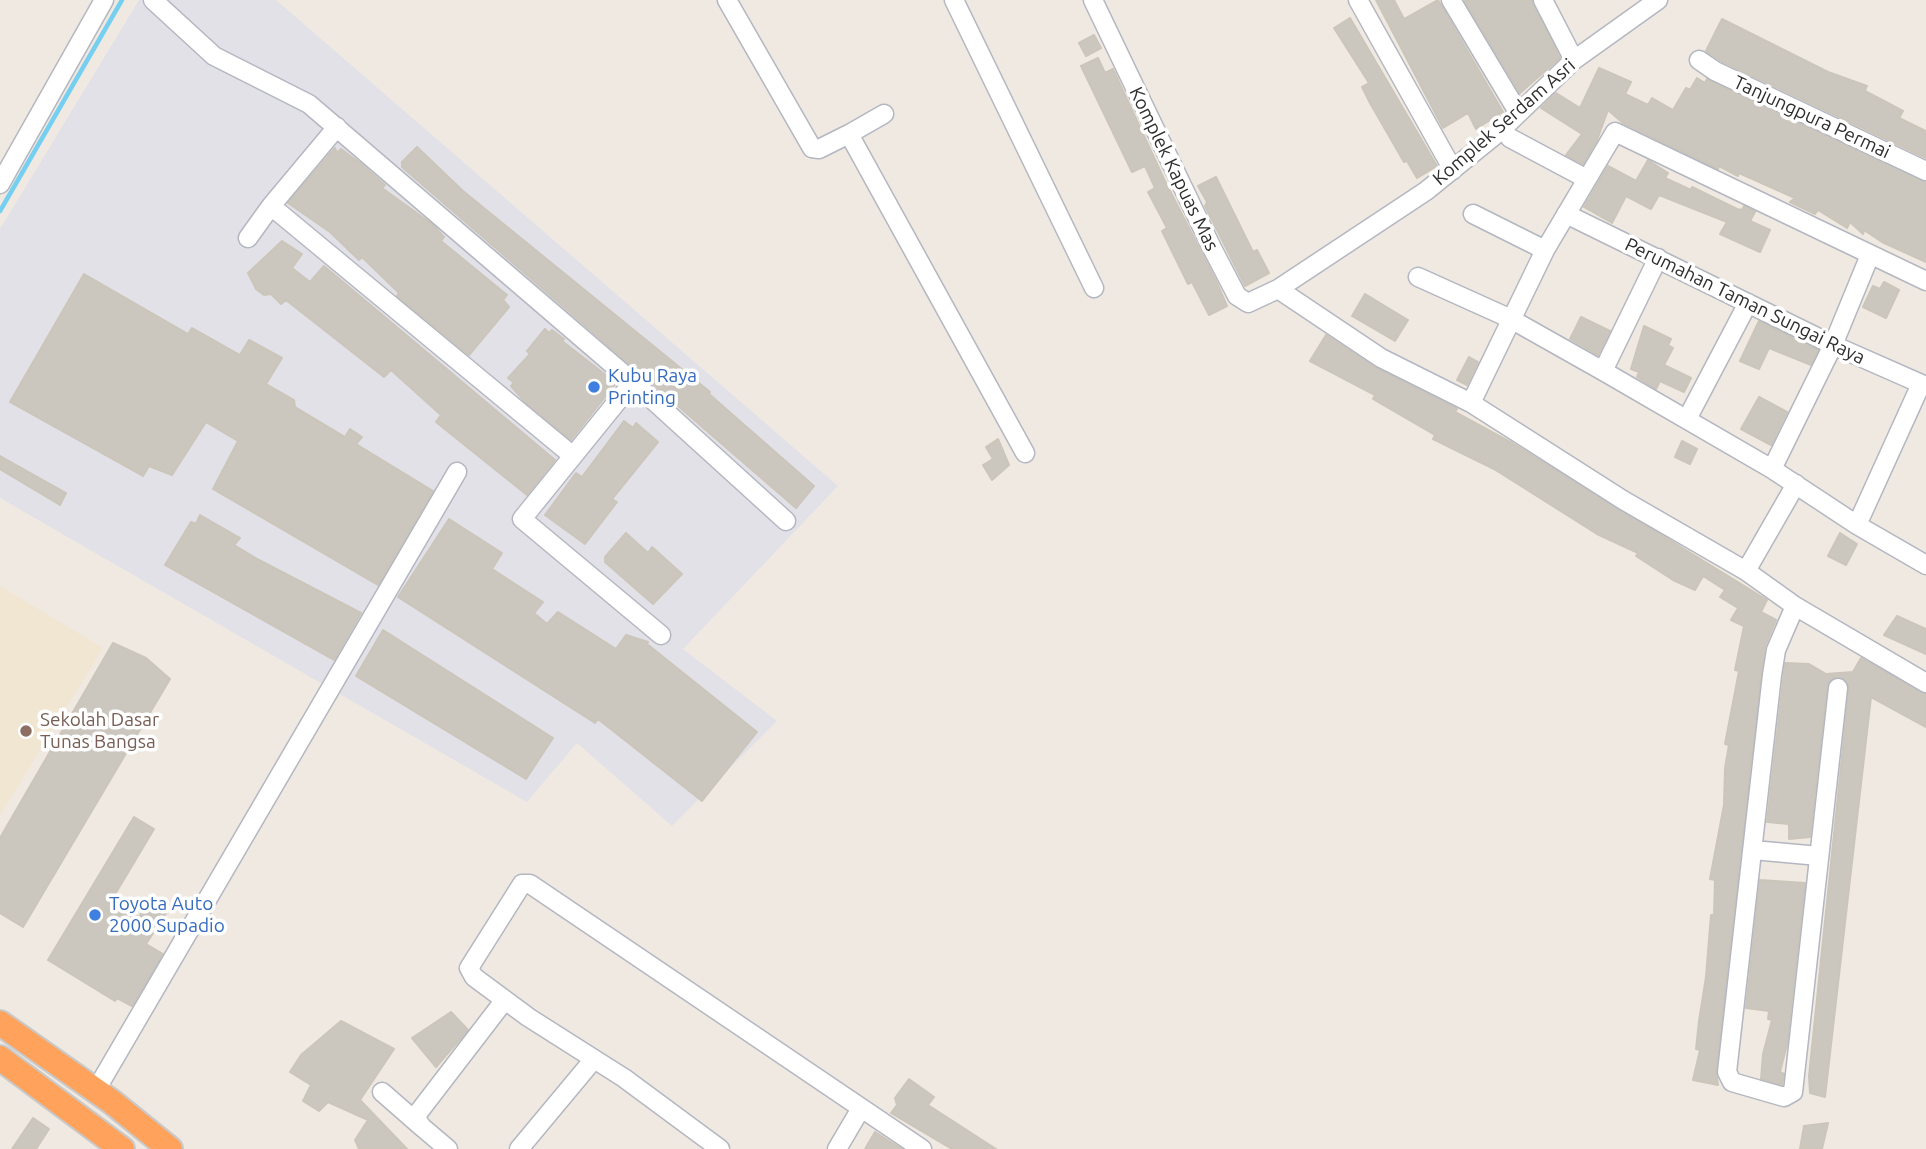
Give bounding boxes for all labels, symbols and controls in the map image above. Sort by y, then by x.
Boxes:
street label: Komplek Serdam Asri [1428,54,1580,190]
street label: Tanjungpura Permai [1730,71,1894,163]
street label: Komplek Kapuas Mas [1124,83,1224,255]
street label: Perumahan Taman Sungai Raya [1621,233,1869,369]
place label: Kubu Raya Printing [608,365,697,409]
marker: Kubu Raya Printing [586,379,602,395]
place label: Sekolah Dasar Tunas Bangsa [40,709,159,753]
marker: Sekolah Dasar Tunas Bangsa [18,723,34,739]
place label: Toyota Auto 2000 Supadio [109,893,225,937]
marker: Toyota Auto 2000 Supadio [87,907,103,923]

